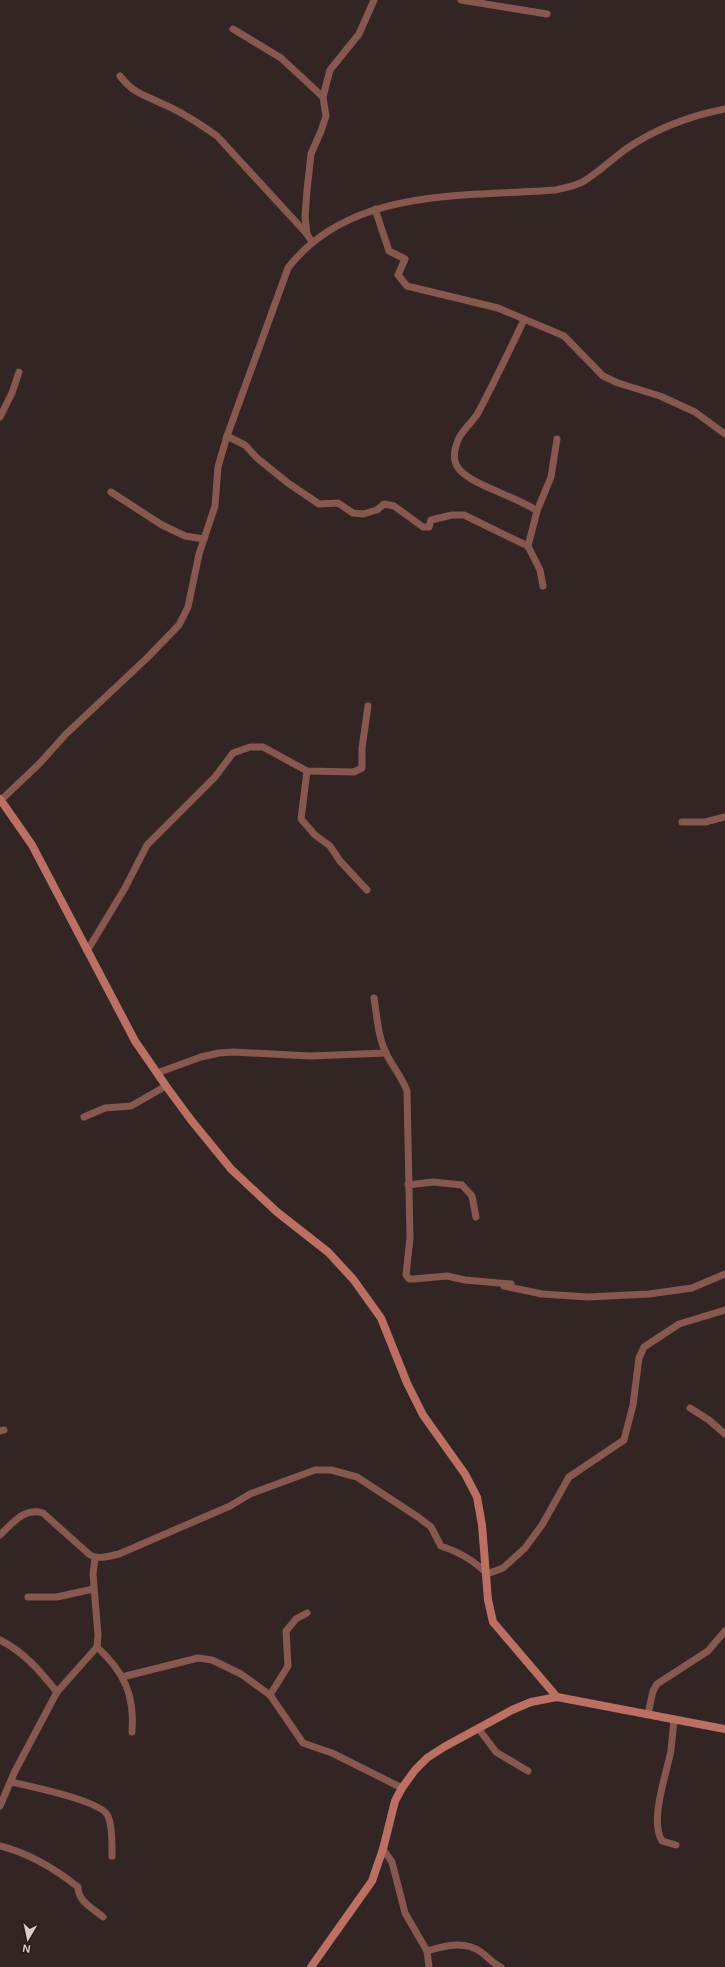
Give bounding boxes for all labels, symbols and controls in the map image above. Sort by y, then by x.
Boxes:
north arrow [8,1919,48,1959]
text: N [22,1942,31,1955]

